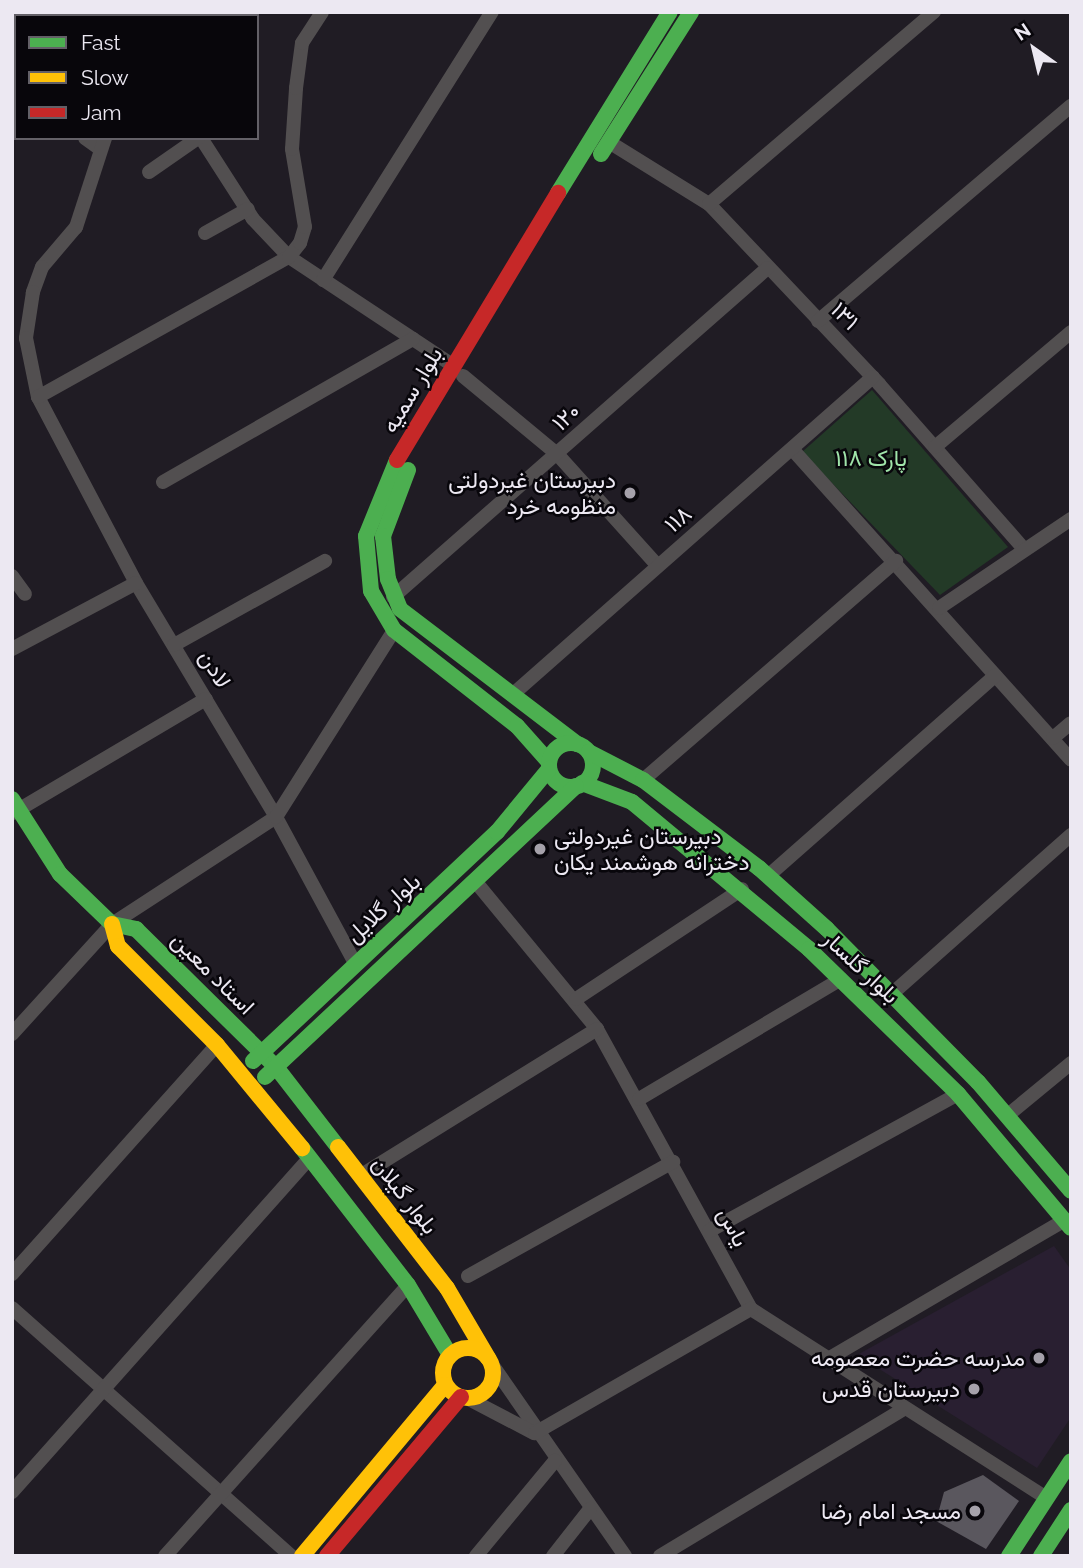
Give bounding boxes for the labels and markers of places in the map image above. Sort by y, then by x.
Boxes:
place label: دبیرستان غیردولتی منظومه خرد [448,466,616,520]
marker: دبیرستان غیردولتی منظومه خرد [622,485,638,501]
place label: دبیرستان غیردولتی دخترانه هوشمند یکان [554,822,750,876]
marker: دبیرستان غیردولتی دخترانه هوشمند یکان [532,841,548,857]
place label: مدرسه حضرت معصومه [811,1344,1025,1372]
marker: مدرسه حضرت معصومه [1031,1350,1047,1366]
place label: دبیرستان قدس [822,1375,960,1403]
marker: دبیرستان قدس [966,1381,982,1397]
place label: مسجد امام رضا [821,1497,961,1525]
marker: مسجد امام رضا [967,1503,983,1519]

